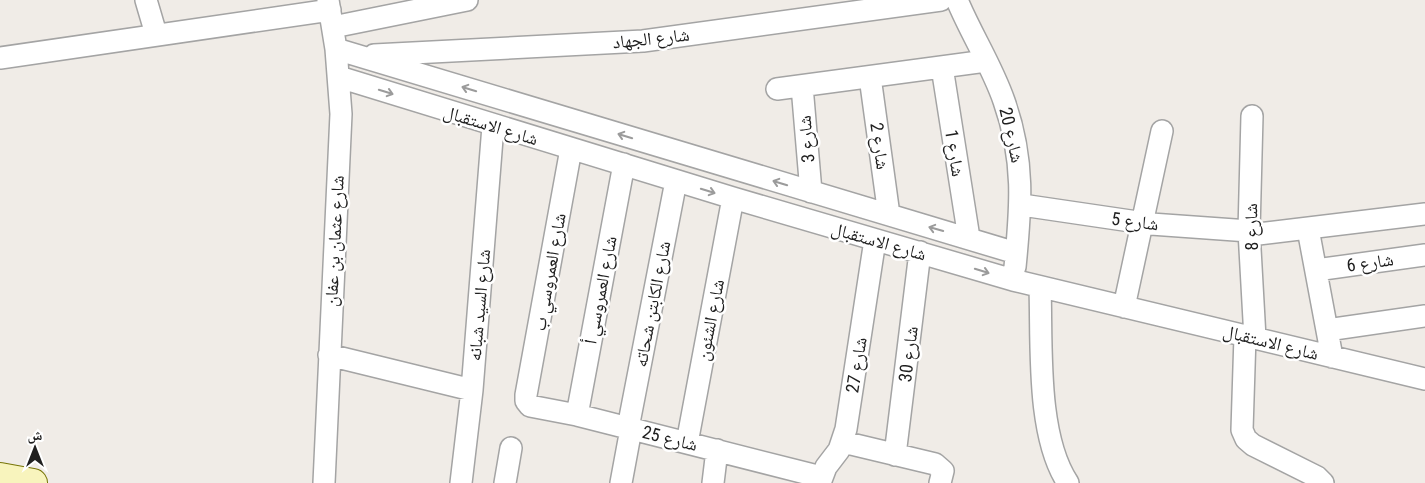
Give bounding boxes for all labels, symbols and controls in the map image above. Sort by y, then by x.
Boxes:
street label: شارع الجهاد [611,24,691,53]
one-way arrow [461,83,477,93]
one-way arrow [377,88,393,97]
street label: شارع الاستقبال [441,101,541,150]
street label: شارع 20 [994,105,1029,165]
street label: شارع 3 [793,114,820,163]
street label: شارع 2 [865,121,894,171]
street label: شارع 1 [940,128,969,178]
one-way arrow [617,130,633,140]
street label: شارع عثمان بن عفان [320,175,349,307]
one-way arrow [773,177,789,187]
one-way arrow [700,186,716,196]
street label: شارع 8 [1240,203,1263,251]
street label: شارع 5 [1110,208,1160,235]
street label: شارع العمروسي ب [528,211,574,333]
street label: شارع الاستقبال [829,217,929,266]
one-way arrow [928,223,944,233]
street label: شارع العمروسي أ [579,234,625,347]
street label: شارع الكابتن شحاته [629,239,676,369]
street label: شارع السيد شبانه [464,248,495,362]
street label: شارع 6 [1345,248,1395,277]
one-way arrow [973,266,989,276]
street label: شارع الشئون [692,277,729,363]
street label: شارع الاستقبال [1221,320,1321,365]
street label: شارع 30 [894,325,923,383]
street label: شارع 27 [841,336,872,395]
street label: شارع 25 [640,421,700,456]
north arrow [10,423,60,473]
text: ش [28,427,43,444]

